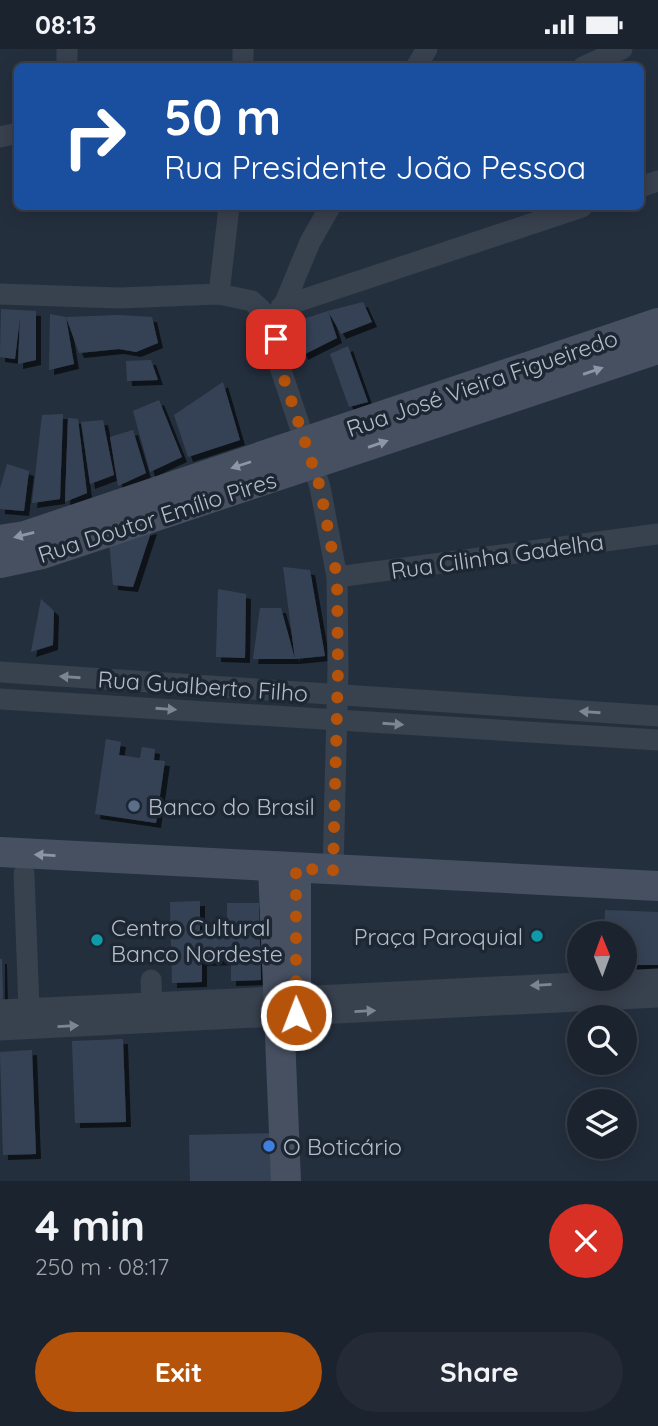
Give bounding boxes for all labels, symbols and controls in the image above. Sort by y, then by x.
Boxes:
text: 08:13 [35,8,96,41]
text: 50 m [164,86,281,147]
icon: right [49,91,140,182]
text: Rua Presidente João Pessoa [164,147,586,187]
pin [246,309,306,369]
icon: arrive [257,320,295,358]
street label: Rua José Vieira Figueiredo [343,323,621,443]
one-way arrow [583,365,604,376]
one-way arrow [367,438,388,449]
one-way arrow [230,460,251,470]
street label: Rua Doutor Emílio Pires [34,465,280,569]
street label: Rua Cilinha Gadelha [389,527,605,585]
one-way arrow [13,530,35,541]
street label: Rua Gualberto Filho [97,664,309,708]
one-way arrow [58,671,80,682]
one-way arrow [155,704,177,715]
one-way arrow [579,706,601,717]
one-way arrow [382,718,404,729]
place label: Banco do Brasil [148,792,315,821]
marker: Banco do Brasil [126,798,142,814]
one-way arrow [34,849,56,860]
place label: Centro Cultural Banco Nordeste [111,913,283,968]
north arrow [567,921,637,991]
map controls [567,921,637,1159]
place label: Praça Paroquial [354,922,523,951]
marker: Praça Paroquial [529,928,545,944]
marker: Centro Cultural Banco Nordeste [89,932,105,948]
position arrow [259,978,333,1052]
one-way arrow [530,980,552,991]
button: search [567,1005,637,1075]
one-way arrow [354,1006,376,1017]
one-way arrow [57,1021,79,1032]
button: layers [567,1089,637,1159]
place label: O Boticário [283,1132,402,1161]
marker: O Boticário [261,1138,277,1154]
text: 4 min [35,1199,145,1252]
button: close [549,1204,623,1278]
text: 250 m · 08:17 [35,1252,169,1281]
button: Exit [35,1332,322,1412]
button: Share [336,1332,623,1412]

